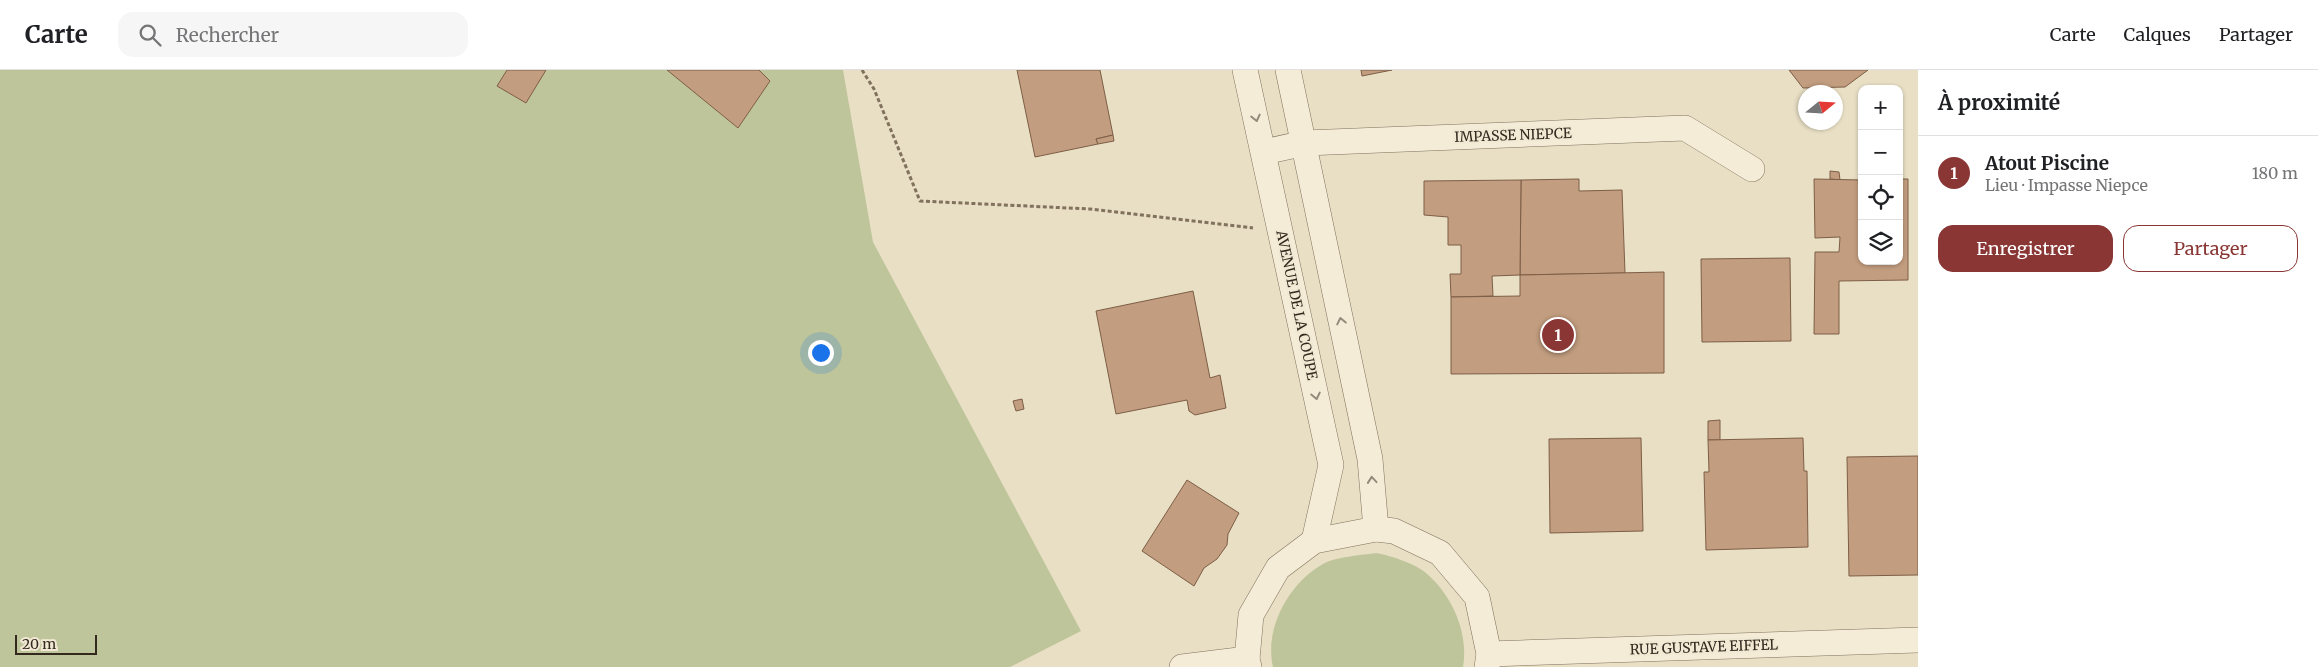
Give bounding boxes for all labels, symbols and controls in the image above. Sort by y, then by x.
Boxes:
search box [118,12,468,57]
text: Carte [25,19,88,50]
icon: search [136,21,164,49]
text: Rechercher [176,23,279,47]
text: Carte [2050,23,2096,46]
text: Calques [2124,23,2191,46]
text: Partager [2219,23,2293,46]
north arrow [1798,85,1843,130]
map controls [1858,85,1903,265]
button: + [1858,85,1903,130]
text: À proximité [1938,89,2060,116]
one-way arrow [1250,113,1261,122]
street label: IMPASSE NIEPCE [1454,124,1572,146]
button: − [1858,130,1903,175]
text: Atout Piscine [1985,151,2109,175]
text: 1 [1950,163,1958,183]
text: 180 m [2252,163,2298,183]
button: locate [1858,175,1903,220]
text: Lieu · Impasse Niepce [1985,175,2148,195]
button: layers [1858,220,1903,265]
button: Enregistrer [1938,225,2113,272]
button: Partager [2123,225,2298,272]
street label: AVENUE DE LA COUPE [1272,228,1322,382]
one-way arrow [1336,316,1347,325]
pin: 1 [1542,316,1574,354]
your location [808,340,834,366]
one-way arrow [1310,392,1321,401]
one-way arrow [1366,476,1377,484]
scale bar [15,632,98,655]
text: 20 m [22,635,56,653]
street label: RUE GUSTAVE EIFFEL [1630,635,1779,659]

